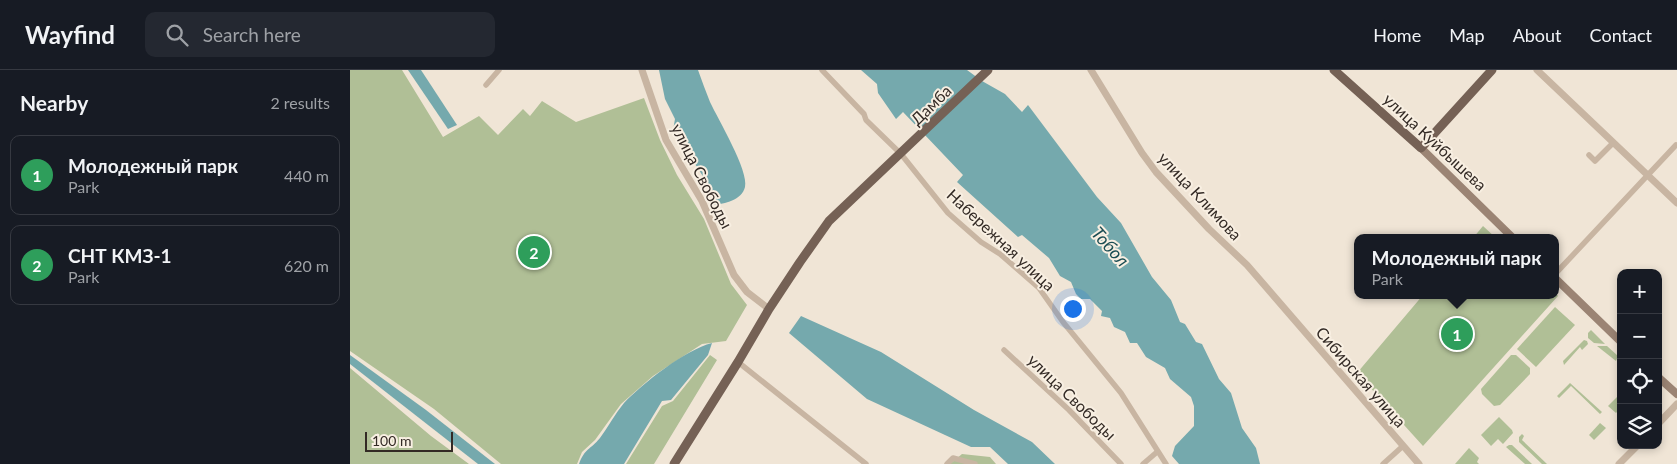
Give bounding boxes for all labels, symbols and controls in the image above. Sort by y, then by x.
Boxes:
search box [145,12,495,57]
text: Wayfind [25,20,115,49]
icon: search [163,21,191,49]
text: Search here [203,23,301,46]
text: Home [1373,24,1421,46]
text: Map [1449,24,1485,46]
text: About [1513,24,1562,46]
text: Contact [1590,24,1652,46]
street label: Дамба [906,81,955,129]
street label: улица Куйбышева [1380,89,1491,194]
text: Nearby [20,90,88,115]
text: 2 results [270,93,330,112]
street label: улица Свободы [668,120,737,231]
street label: улица Климова [1155,148,1246,244]
text: Молодежный парк [68,154,238,177]
text: 1 [32,166,42,185]
text: 440 m [284,166,329,185]
text: Park [68,177,99,196]
street label: Набережная улица [944,185,1059,294]
water label: Тобол [1087,222,1134,271]
pin: 2 [518,233,550,271]
popup [1354,234,1559,299]
text: СНТ КМЗ-1 [68,244,172,267]
text: Молодежный парк [1372,246,1541,269]
text: 2 [32,256,42,275]
text: 620 m [284,256,329,275]
text: Park [68,267,99,286]
text: Park [1372,269,1403,288]
map controls [1617,269,1662,449]
button: + [1617,269,1662,314]
your location [1060,296,1086,322]
button: − [1617,314,1662,359]
pin: 1 [1441,315,1473,353]
street label: Сибирская улица [1313,323,1410,431]
street label: улица Свободы [1024,350,1120,443]
button: locate [1617,359,1662,404]
button: layers [1617,404,1662,449]
scale bar [365,429,452,452]
text: 100 m [372,432,411,449]

